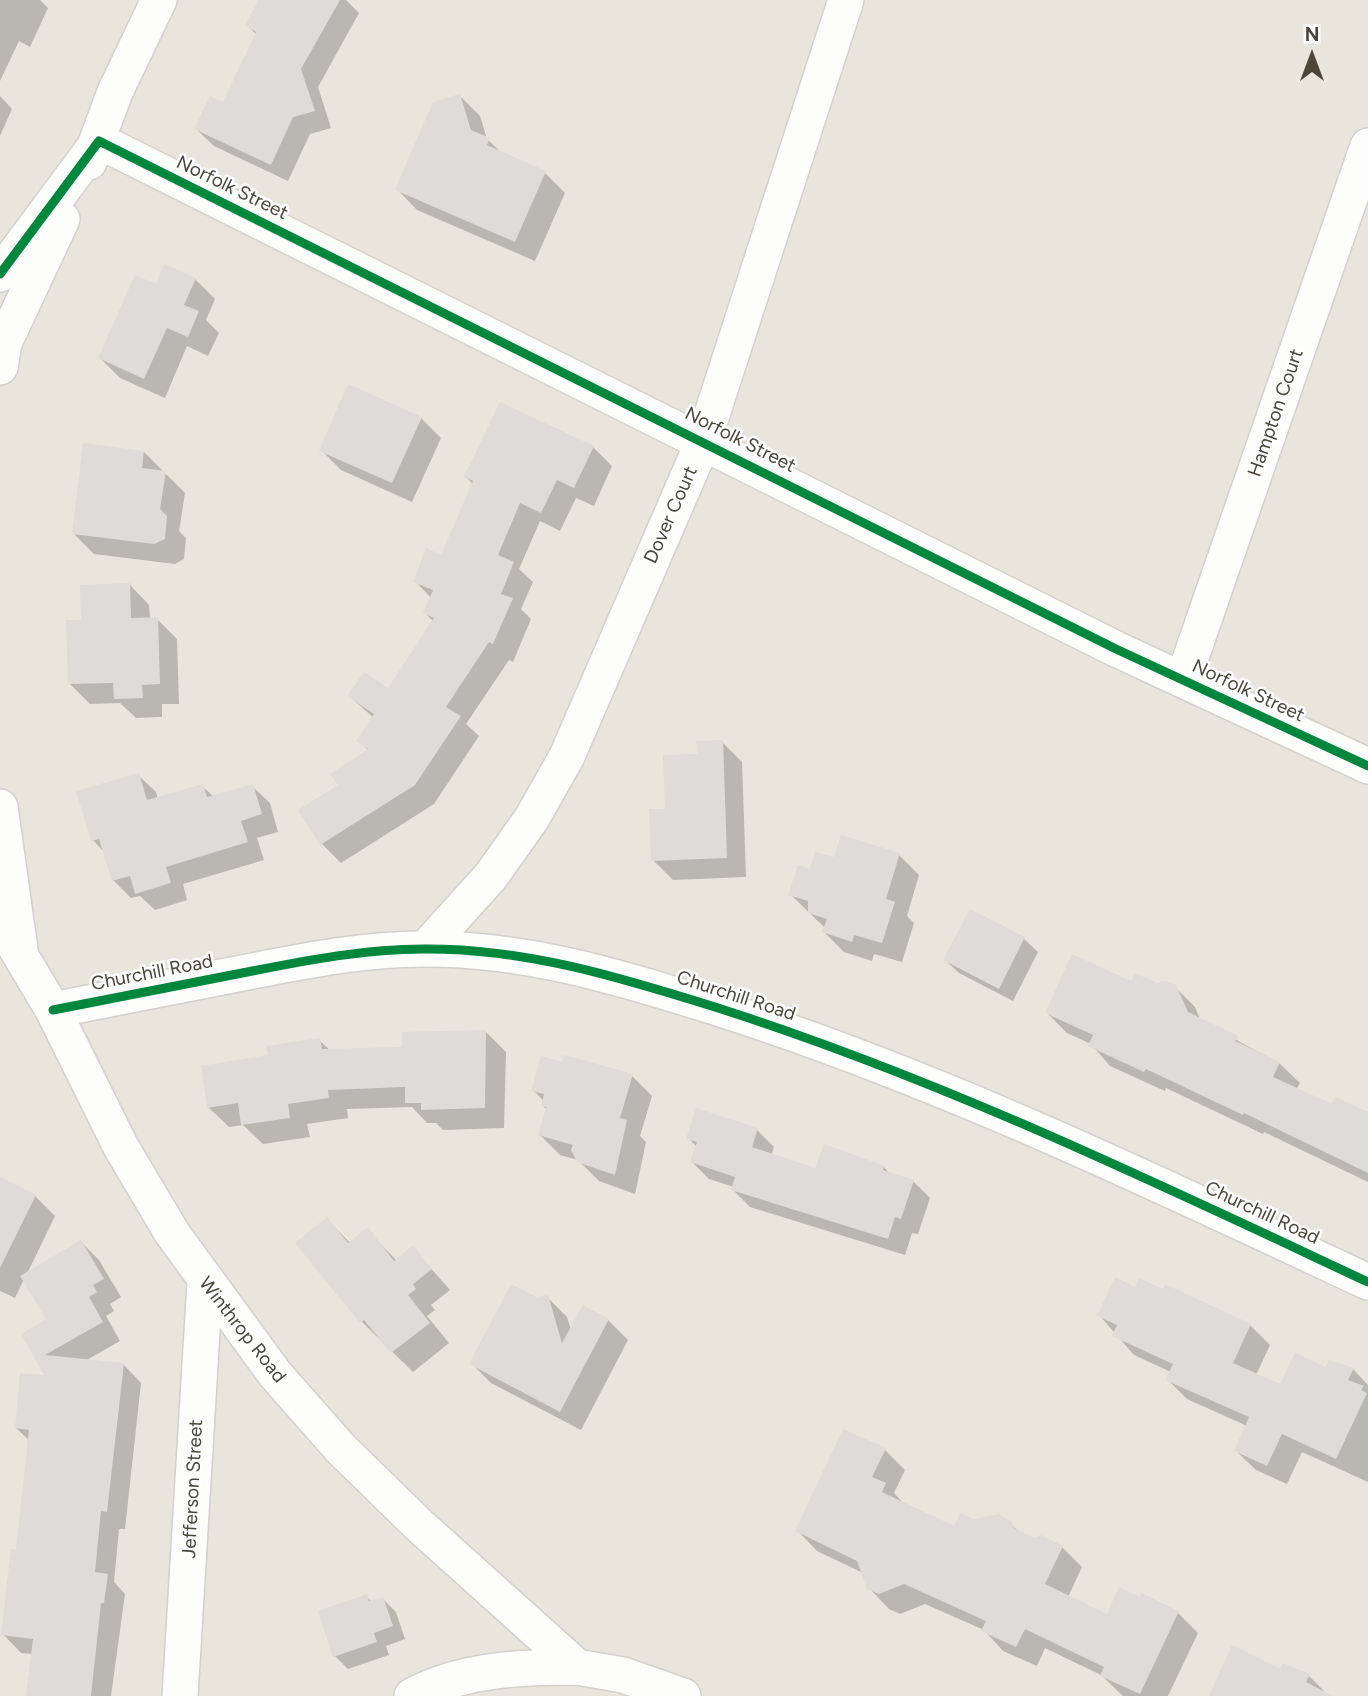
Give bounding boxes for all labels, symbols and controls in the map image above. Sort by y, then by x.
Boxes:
north arrow [1277,21,1347,91]
text: N [1305,23,1319,46]
street label: Norfolk Street [172,151,292,225]
street label: Hampton Court [1243,346,1309,480]
street label: Norfolk Street [681,402,799,478]
street label: Dover Court [639,463,703,567]
street label: Norfolk Street [1188,655,1308,727]
street label: Churchill Road [89,950,215,996]
street label: Churchill Road [674,966,798,1026]
street label: Churchill Road [1201,1177,1323,1249]
street label: Winthrop Road [194,1272,290,1388]
street label: Jefferson Street [178,1419,208,1559]

